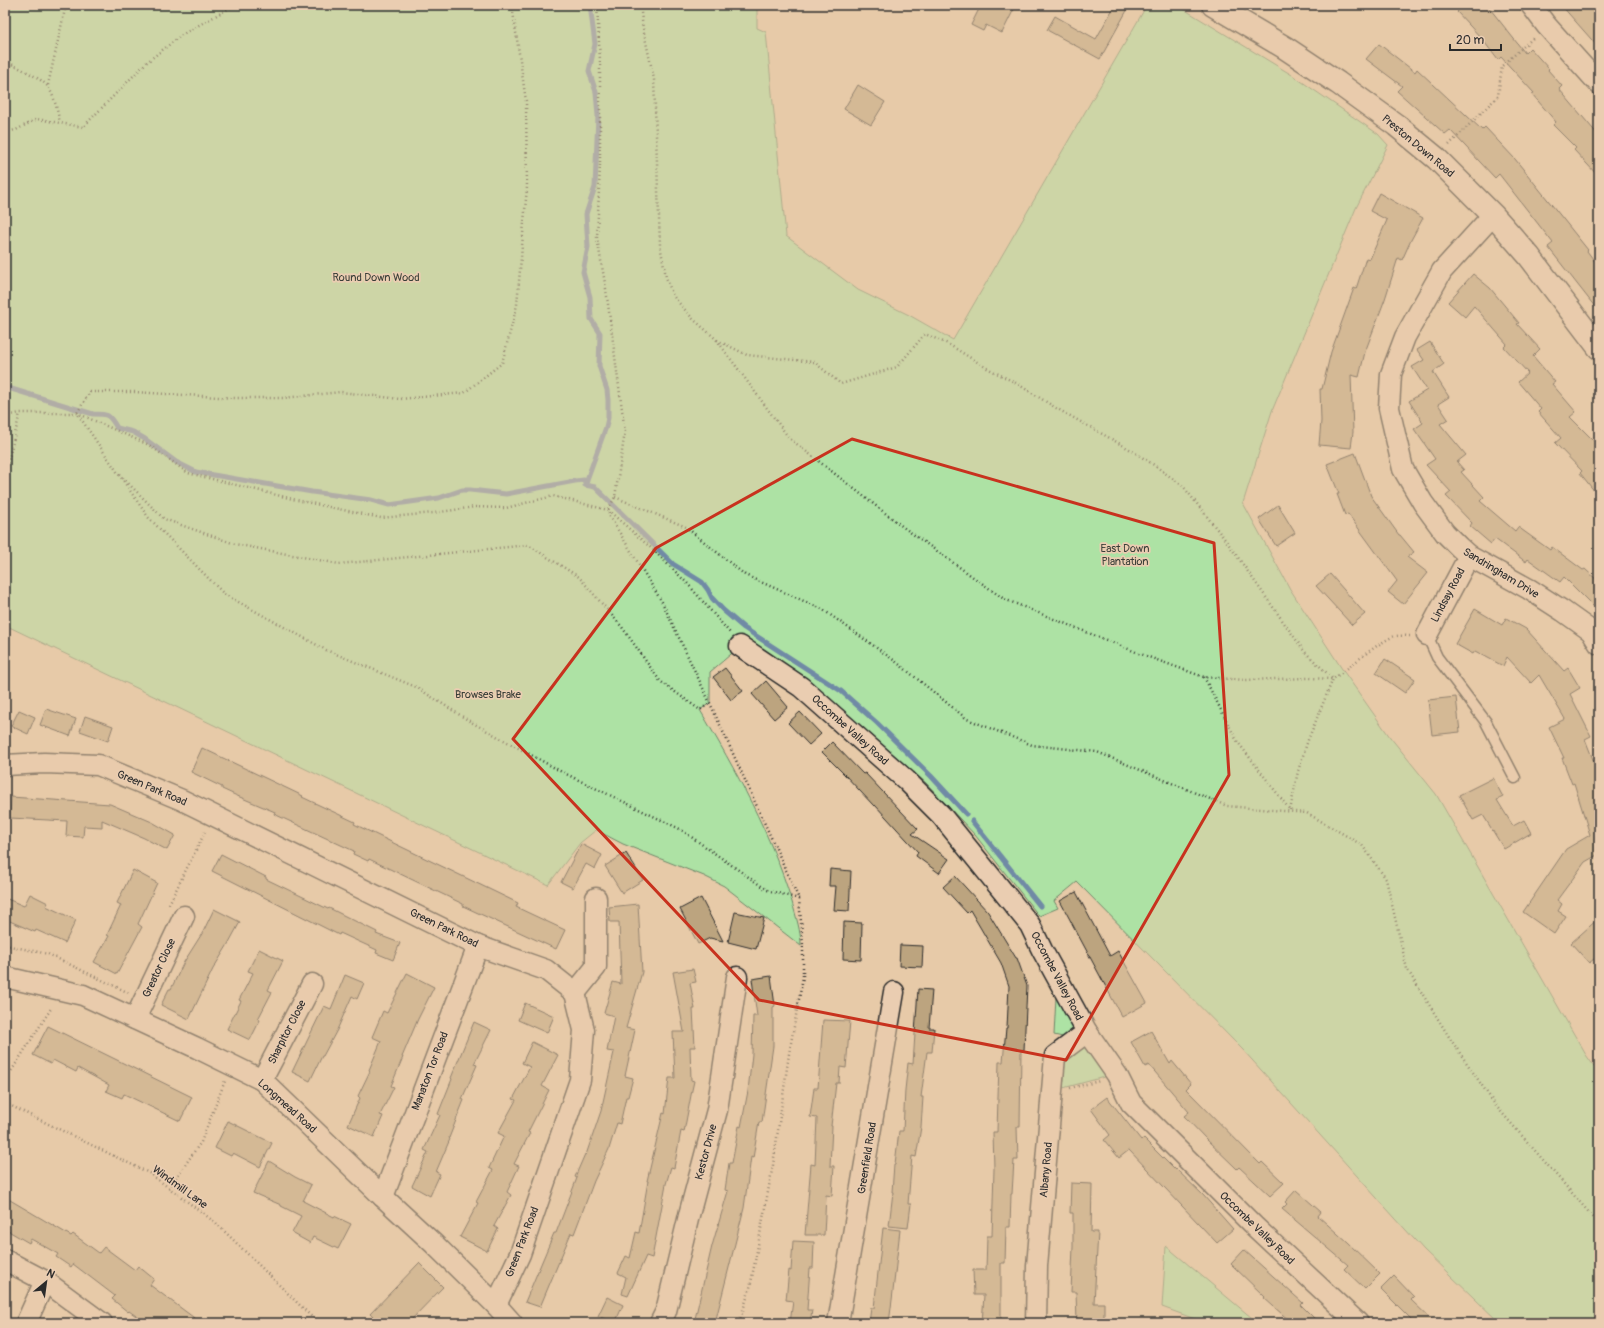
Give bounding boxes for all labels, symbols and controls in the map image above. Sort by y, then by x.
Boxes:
scale bar [1450,26,1501,52]
text: 20 m [1456,33,1485,48]
street label: Preston Down Road [1379,112,1457,180]
park label: Round Down Wood [332,271,420,284]
park label: East Down Plantation [1101,542,1149,568]
street label: Sandringham Drive [1461,545,1542,601]
street label: Lindsay Road [1428,566,1468,624]
park label: Browses Brake [455,688,522,701]
street label: Occombe Valley Road [809,692,891,768]
street label: Green Park Road [115,767,189,809]
street label: Green Park Road [408,906,480,950]
street label: Occombe Valley Road [1028,929,1086,1023]
street label: Greator Close [140,936,179,1000]
street label: Sharpitor Close [265,997,309,1066]
street label: Manaton Tor Road [409,1030,451,1112]
street label: Longmead Road [255,1076,319,1136]
street label: Greenfield Road [855,1121,879,1195]
street label: Kestor Drive [692,1122,720,1181]
street label: Albany Road [1037,1142,1055,1198]
street label: Windmill Lane [150,1163,211,1212]
street label: Occombe Valley Road [1217,1189,1297,1267]
street label: Green Park Road [503,1205,541,1279]
north arrow [26,1262,66,1302]
text: N [44,1266,58,1281]

